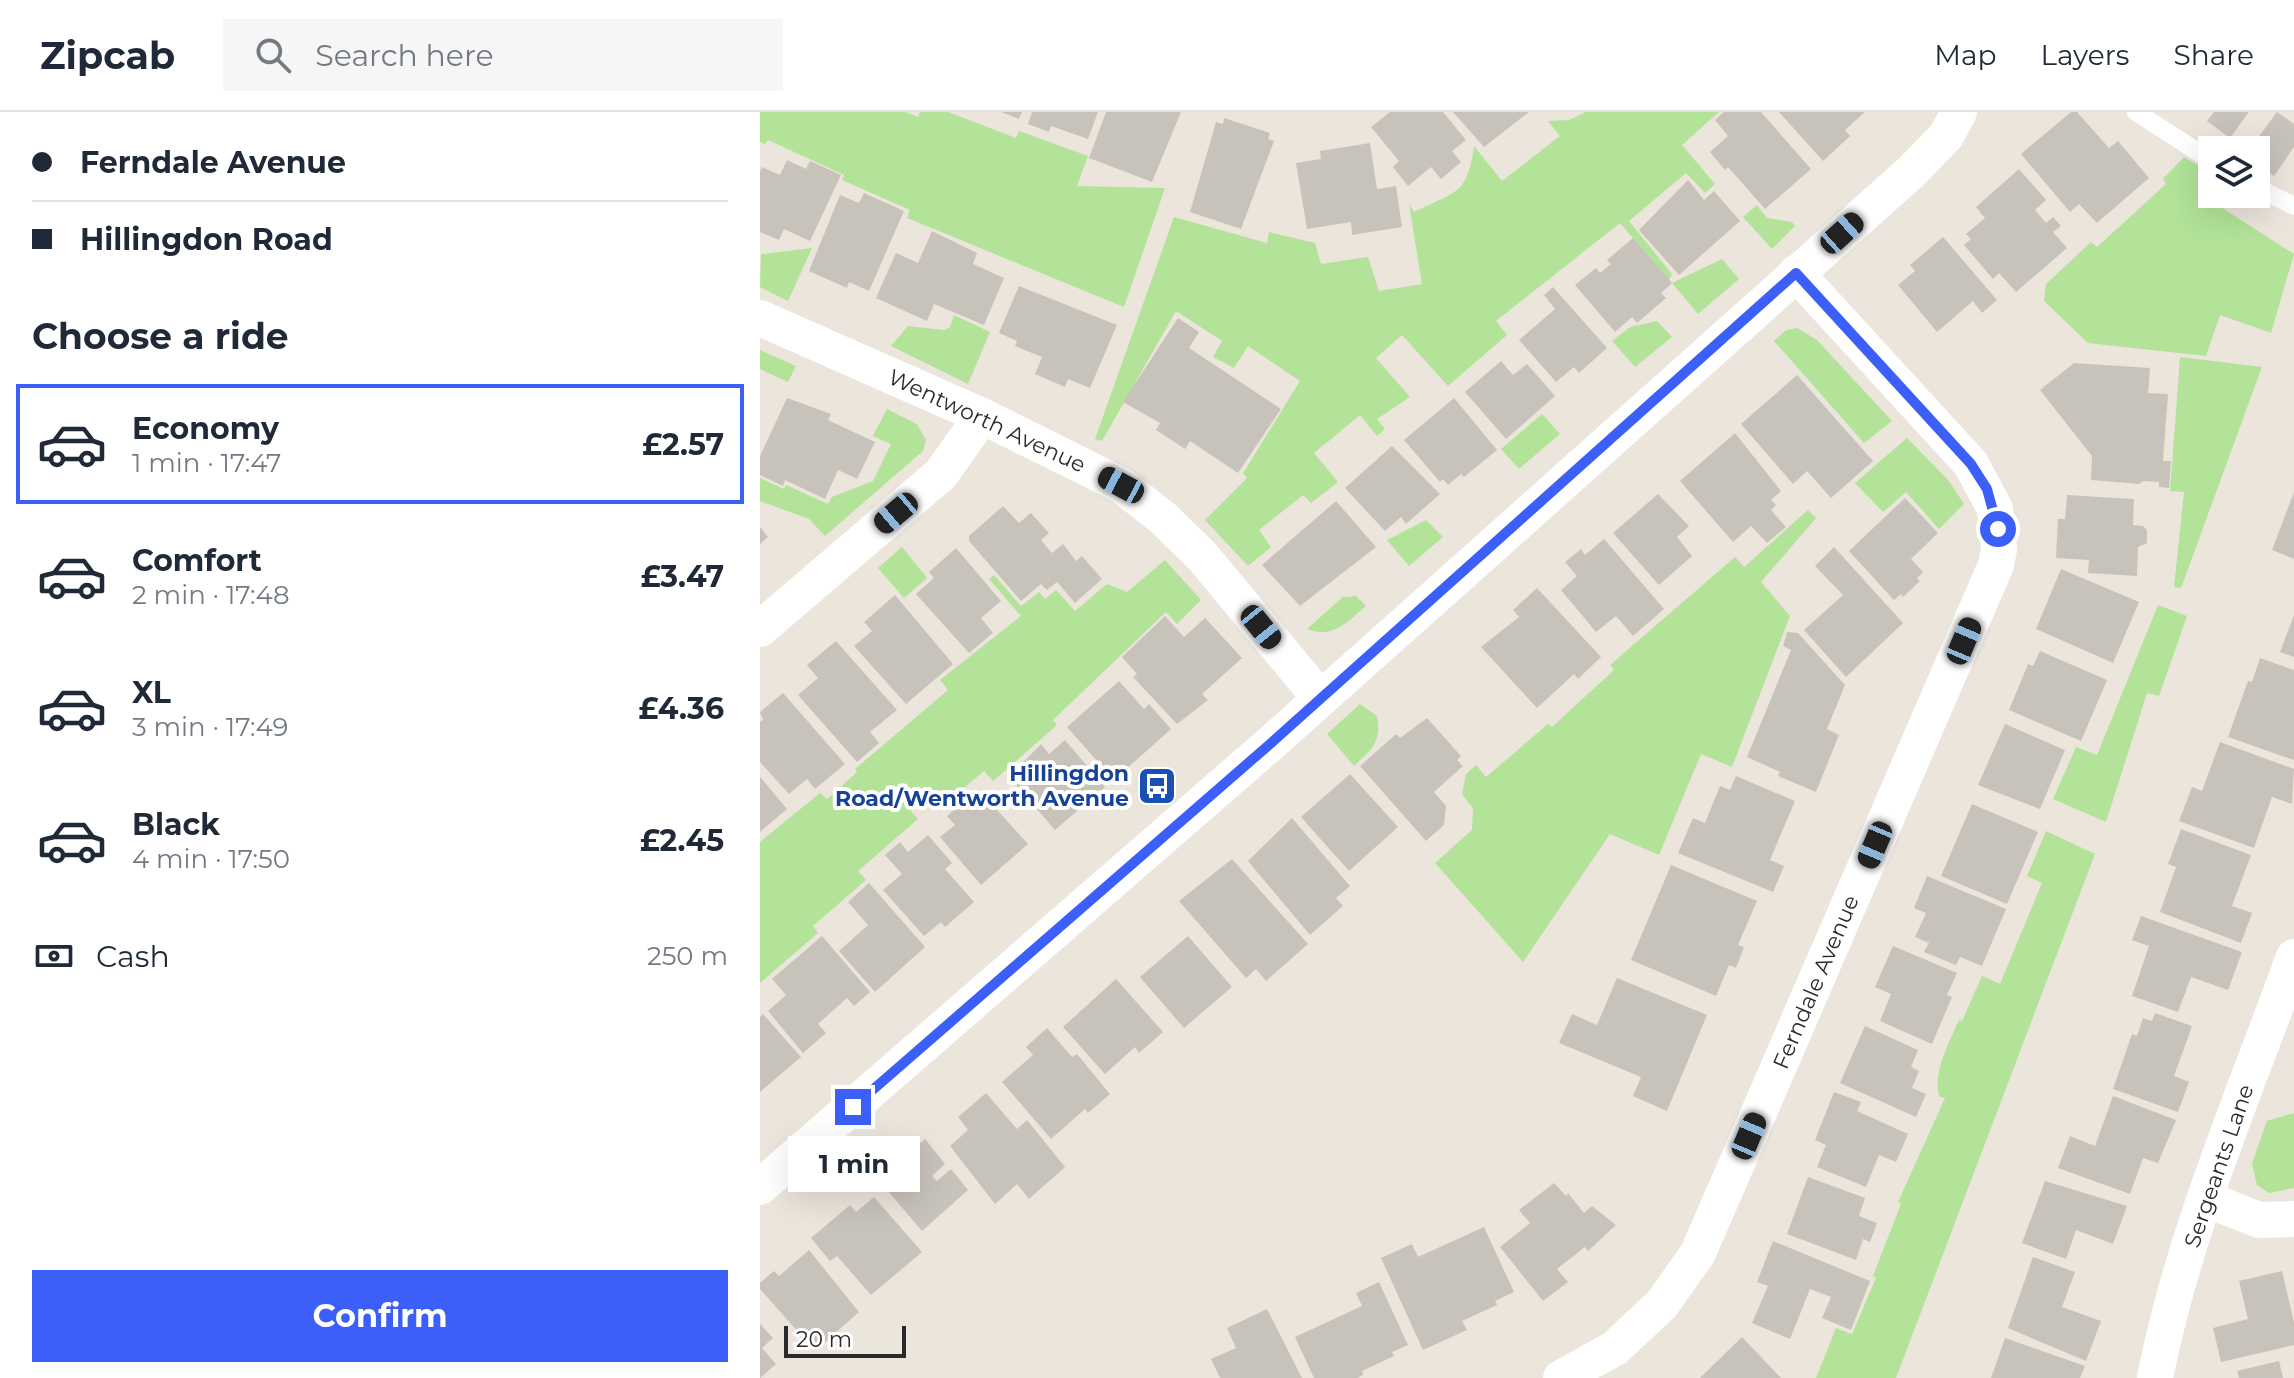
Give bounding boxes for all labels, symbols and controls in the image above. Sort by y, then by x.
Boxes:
search box [223,19,783,91]
text: Zipcab [40,32,175,79]
icon: search [251,33,295,77]
text: Search here [315,37,494,74]
text: Map [1934,38,1997,72]
text: Layers [2041,38,2130,72]
text: Share [2174,38,2254,72]
map controls [2198,136,2270,208]
button: layers [2198,136,2270,208]
text: Ferndale Avenue [80,144,346,181]
car [1816,208,1868,258]
text: Hillingdon Road [80,221,333,258]
text: Choose a ride [32,314,289,358]
street label: Wentworth Avenue [884,363,1090,479]
icon: car [36,408,108,480]
text: Economy [132,410,279,447]
text: £2.57 [642,426,724,463]
text: 1 min · 17:47 [132,447,281,479]
car [1094,463,1148,507]
car [870,488,922,538]
route start [1980,511,2016,547]
icon: car [36,540,108,612]
text: Comfort [132,542,262,579]
text: £3.47 [641,558,724,595]
text: 2 min · 17:48 [132,579,290,611]
car [1237,601,1285,653]
car [1944,614,1984,668]
icon: car [36,672,108,744]
text: XL [132,674,171,711]
text: £4.36 [638,690,724,727]
text: 3 min · 17:49 [132,711,288,743]
place label: Hillingdon Road/Wentworth Avenue [835,760,1129,812]
bus stop icon: Hillingdon Road/Wentworth Avenue [1136,765,1178,807]
icon: car [36,804,108,876]
text: Black [132,806,220,843]
car [1855,818,1895,872]
text: £2.45 [640,822,724,859]
text: 4 min · 17:50 [132,843,290,875]
street label: Ferndale Avenue [1767,891,1865,1073]
icon: cash [32,934,76,978]
text: Cash [96,938,170,975]
text: 250 m [647,940,728,972]
street label: Sergeants Lane [2178,1081,2260,1251]
route end [835,1089,871,1125]
car [1729,1109,1769,1163]
callout: 1 min [787,1135,919,1191]
text: 1 min [819,1148,889,1180]
button: Confirm [32,1270,728,1362]
scale bar [784,1322,906,1358]
text: 20 m [796,1326,852,1353]

